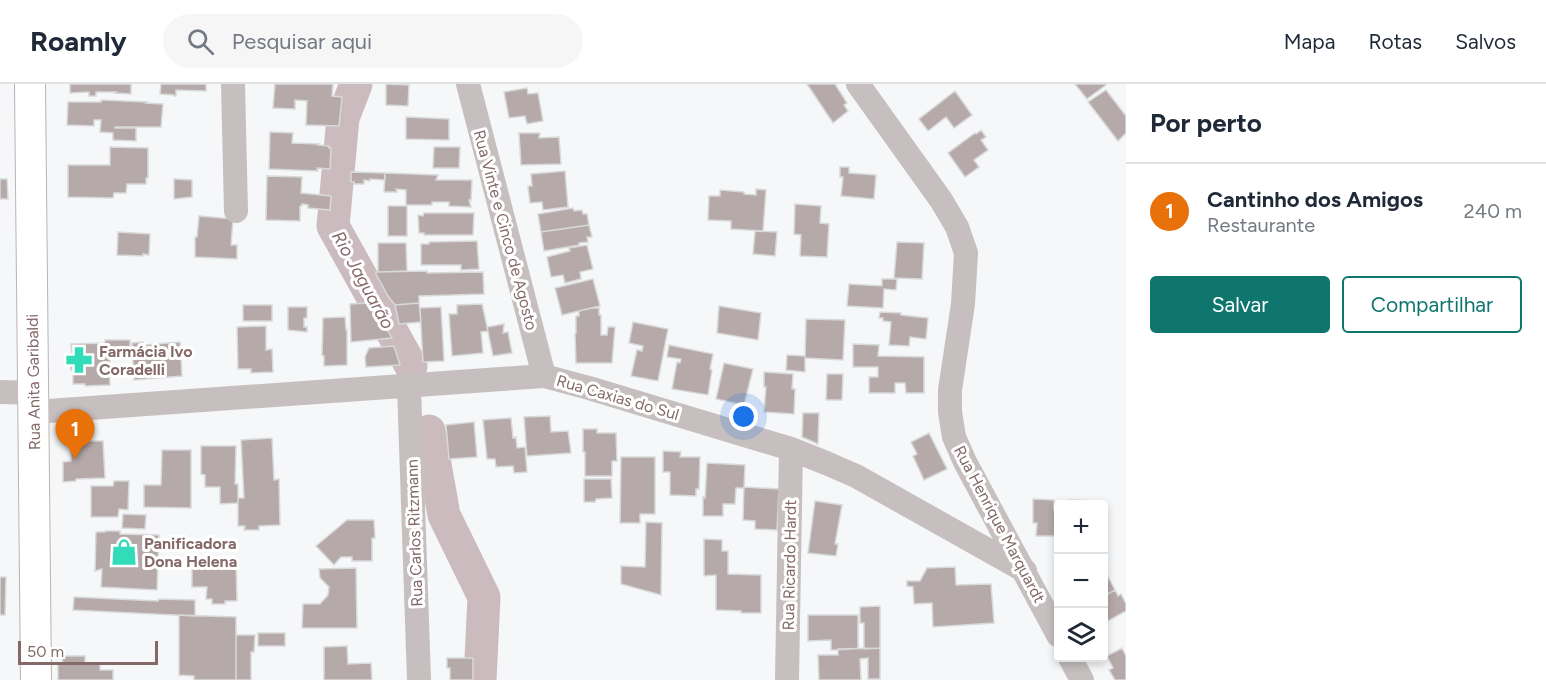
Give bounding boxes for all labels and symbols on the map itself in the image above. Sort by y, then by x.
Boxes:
street label: Rua Vinte e Cinco de Agosto [470,128,541,332]
water label: Rio Jaguarão [327,227,399,333]
street label: Rua Anita Garibaldi [23,314,44,450]
place label: Farmácia Ivo Coradelli [99,342,193,379]
pharmacy icon: Farmácia Ivo Coradelli [64,345,94,375]
street label: Rua Caxias do Sul [554,371,681,424]
your location [729,402,758,431]
pin: 1 [56,410,94,459]
street label: Rua Henrique Marquardt [950,443,1049,606]
street label: Rua Carlos Ritzmann [402,459,427,607]
street label: Rua Ricardo Hardt [779,500,800,630]
place label: Panificadora Dona Helena [144,534,237,571]
shop icon: Panificadora Dona Helena [109,537,139,567]
scale bar [18,638,158,666]

